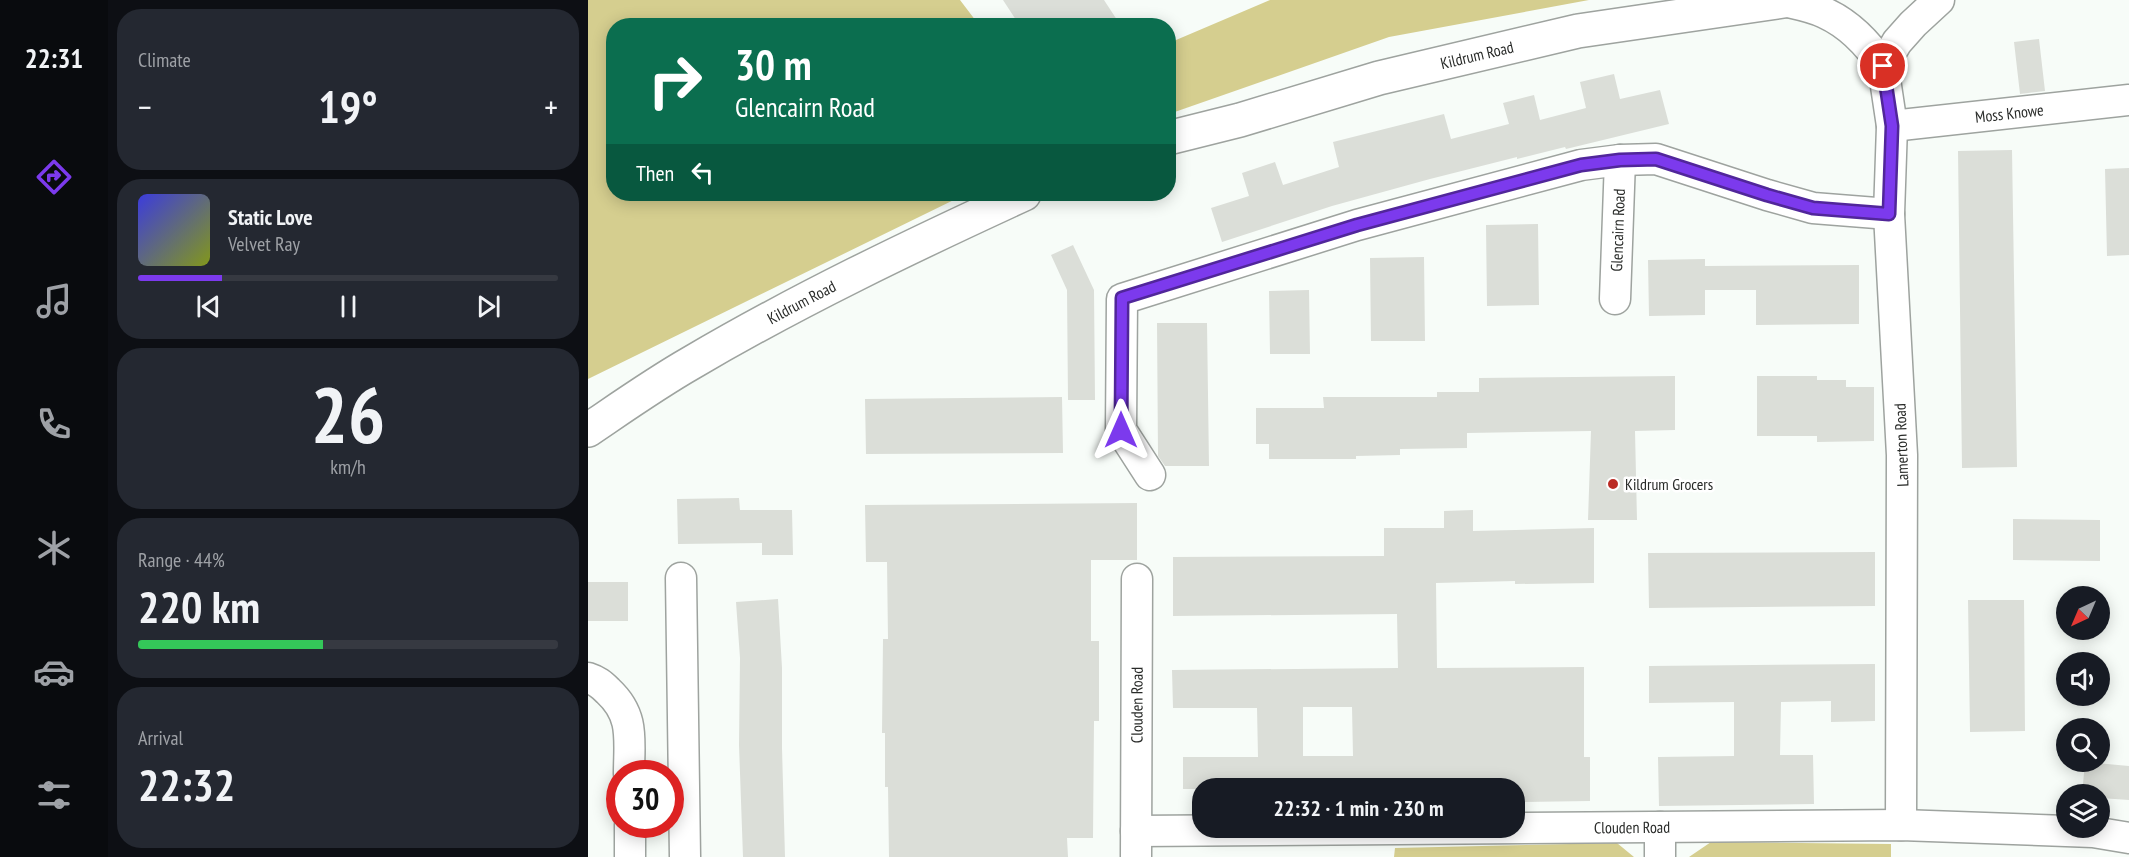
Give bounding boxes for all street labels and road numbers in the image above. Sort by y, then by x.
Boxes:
street label: Kildrum Road [1438,37,1516,73]
street label: Moss Knowe [1974,99,2045,127]
street label: Glencairn Road [1606,188,1629,272]
street label: Kildrum Road [764,276,839,328]
street label: Lamerton Road [1890,403,1912,487]
street label: Clouden Road [1126,667,1147,743]
street label: Clouden Road [1594,817,1670,837]

